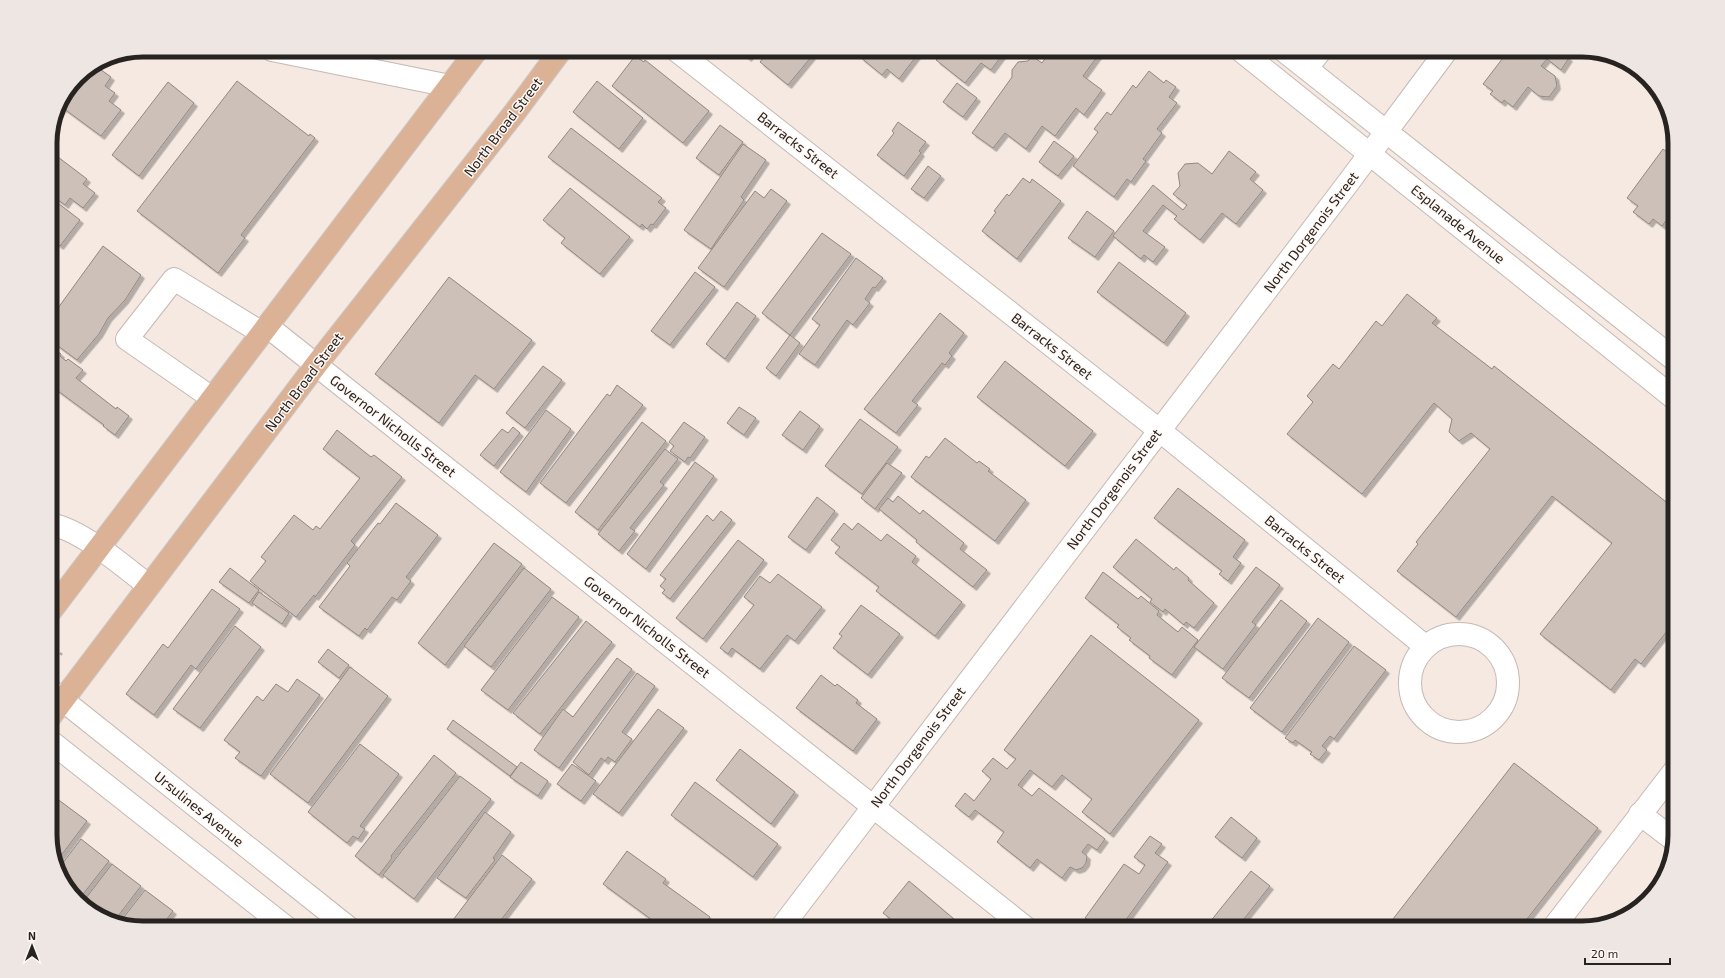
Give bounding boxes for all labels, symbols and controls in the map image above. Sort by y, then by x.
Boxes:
street label: North Broad Street [460,74,545,180]
street label: Barracks Street [754,108,842,182]
street label: North Dorgenois Street [1260,168,1362,295]
street label: Esplanade Avenue [1408,181,1509,267]
street label: Barracks Street [1008,309,1096,383]
street label: North Broad Street [261,329,346,435]
street label: Governor Nicholls Street [327,371,460,480]
street label: North Dorgenois Street [1063,425,1165,552]
street label: Barracks Street [1262,511,1349,586]
street label: Governor Nicholls Street [581,572,714,681]
street label: North Dorgenois Street [867,683,969,810]
street label: Ursulines Avenue [151,767,247,850]
north arrow [12,926,52,966]
text: N [28,929,36,942]
scale bar [1585,940,1670,966]
text: 20 m [1591,946,1618,960]

